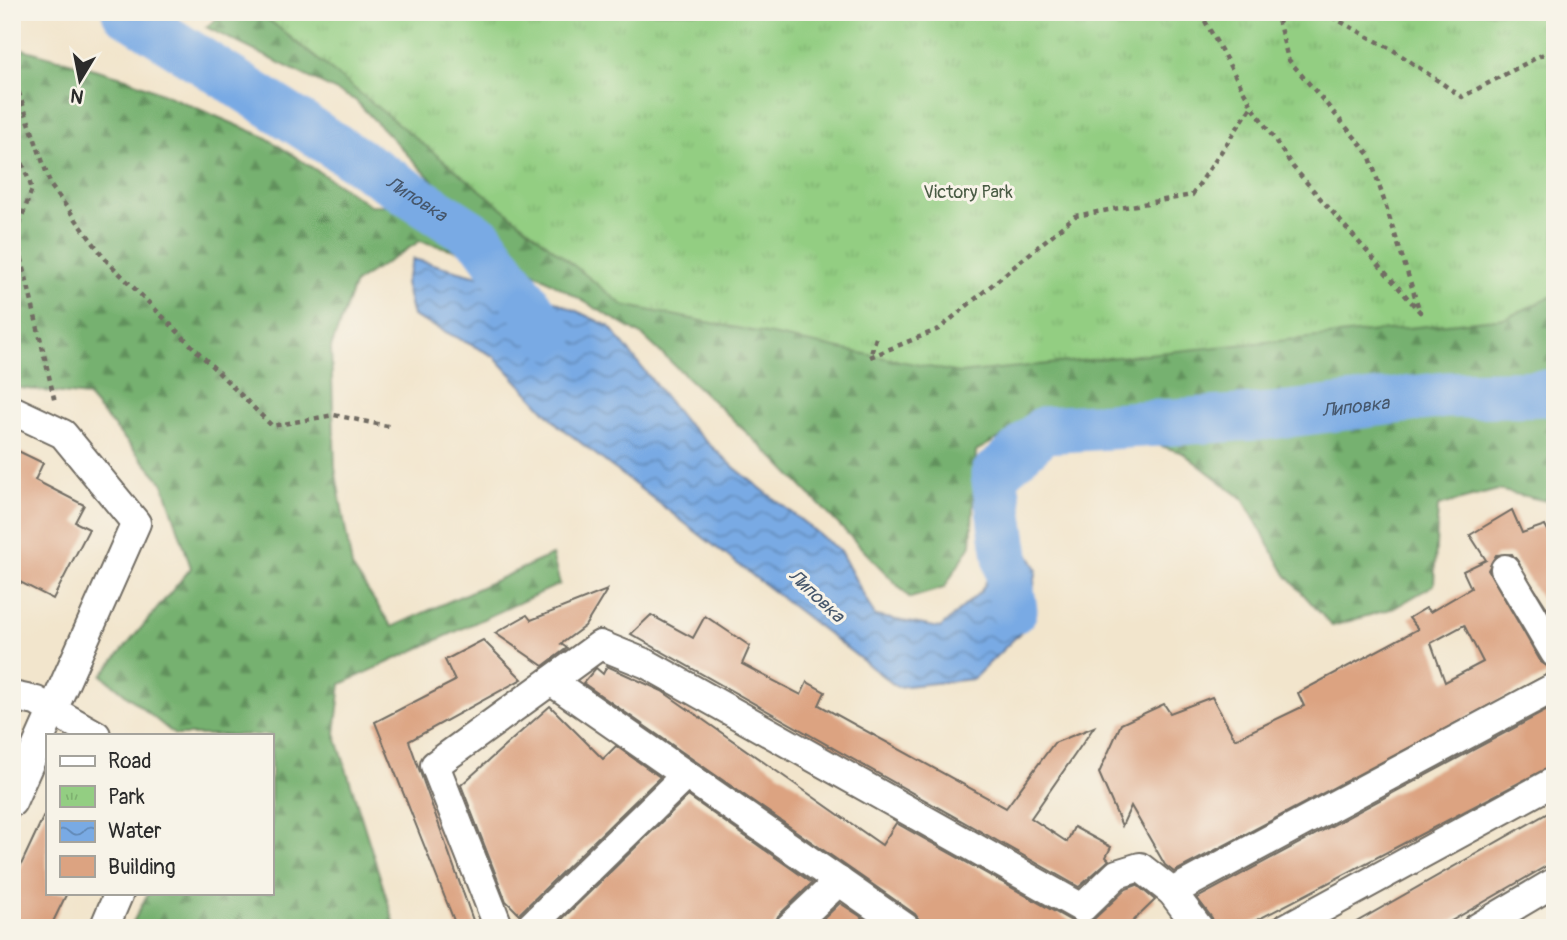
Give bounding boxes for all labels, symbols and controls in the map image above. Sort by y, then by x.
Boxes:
north arrow [46,46,116,116]
text: N [69,83,86,109]
water label: Липовка [381,171,452,228]
park label: Victory Park [923,181,1013,204]
water label: Липовка [1320,391,1392,423]
water label: Липовка [783,564,850,628]
legend [46,734,273,894]
text: Road [108,748,152,775]
text: Park [108,784,145,811]
text: Water [108,818,162,845]
text: Building [108,854,175,881]

